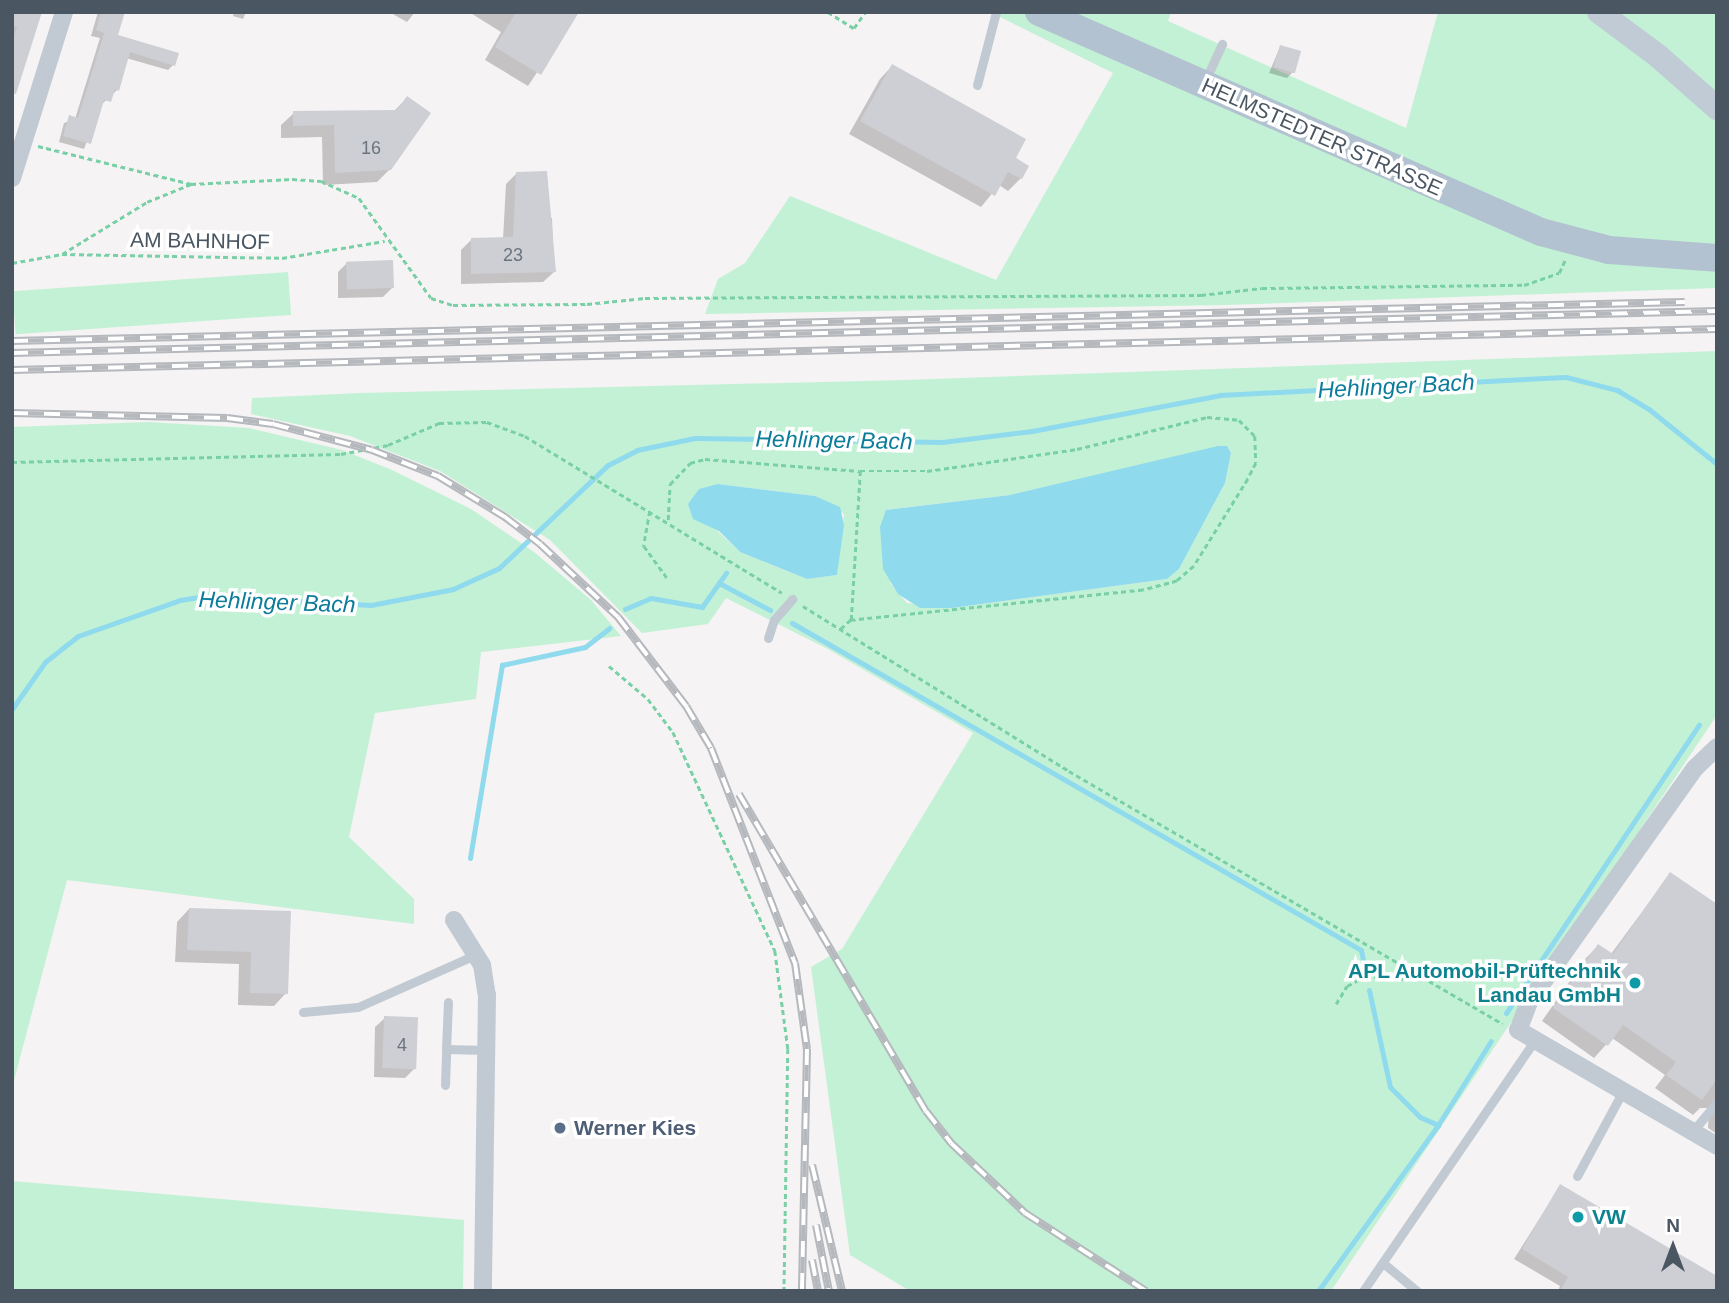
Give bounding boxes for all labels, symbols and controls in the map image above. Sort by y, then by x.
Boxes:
street label: HELMSTEDTER STRASSE [1198,73,1446,201]
house number: 16 [361,137,381,159]
street label: AM BAHNHOF [130,227,270,255]
house number: 23 [503,244,523,266]
water label: Hehlinger Bach [1317,368,1475,404]
water label: Hehlinger Bach [755,425,913,455]
water label: Hehlinger Bach [198,585,356,619]
place label: APL Automobil-Prüftechnik Landau GmbH [1347,958,1621,1008]
marker: APL Automobil-Prüftechnik Landau GmbH [1627,975,1643,991]
house number: 4 [397,1034,407,1056]
place label: Werner Kies [574,1115,696,1141]
marker: Werner Kies [552,1120,568,1136]
place label: VW [1592,1204,1626,1230]
marker: VW [1570,1209,1586,1225]
north arrow [1638,1212,1708,1282]
text: N [1666,1215,1680,1236]

